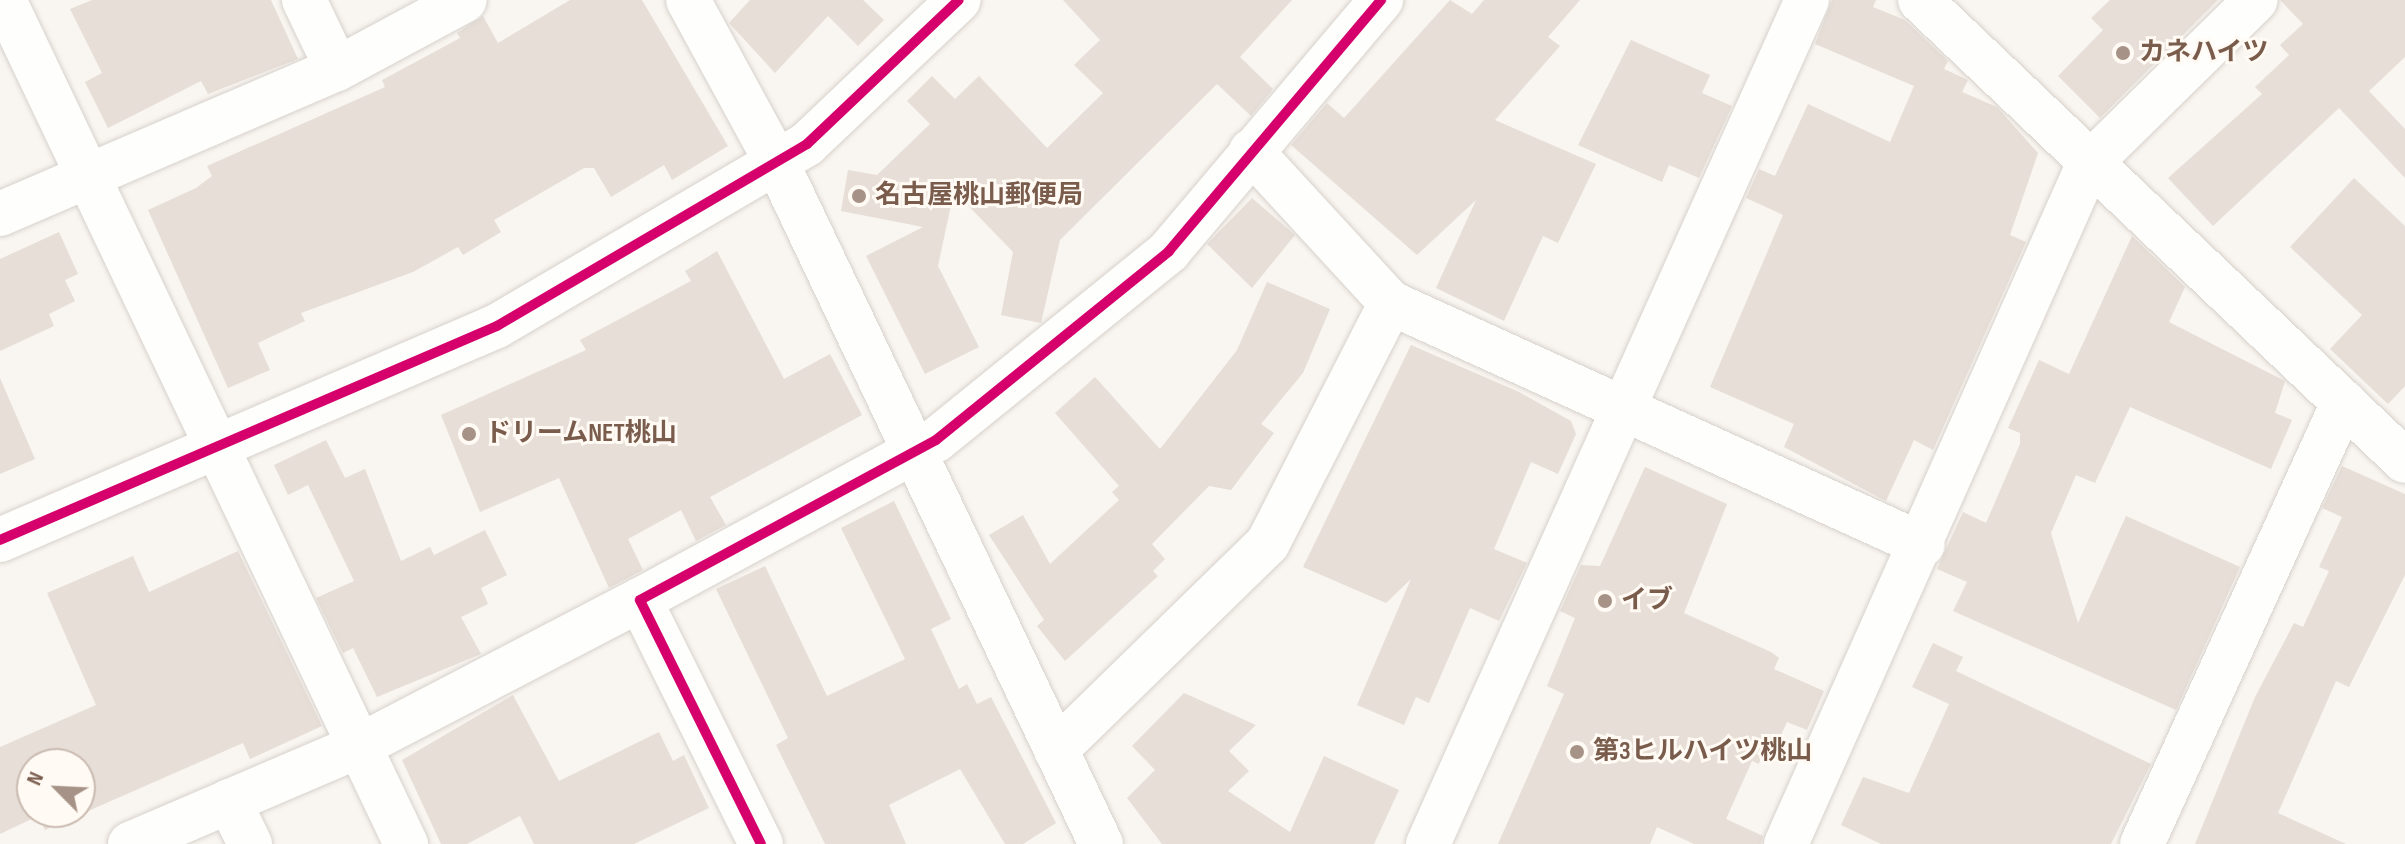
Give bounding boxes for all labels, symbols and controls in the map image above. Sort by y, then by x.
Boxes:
place label: カネハイツ [2139,37,2269,69]
marker: カネハイツ [2114,44,2132,62]
place label: 名古屋桃山郵便局 [875,180,1083,212]
marker: 名古屋桃山郵便局 [850,187,868,205]
place label: ドリームNET桃山 [485,418,677,450]
marker: ドリームNET桃山 [460,425,478,443]
place label: イブ [1621,585,1673,617]
marker: イブ [1596,592,1614,610]
place label: 第3ヒルハイツ桃山 [1593,736,1813,768]
marker: 第3ヒルハイツ桃山 [1568,743,1586,761]
north arrow [16,748,96,828]
text: N [21,768,50,790]

